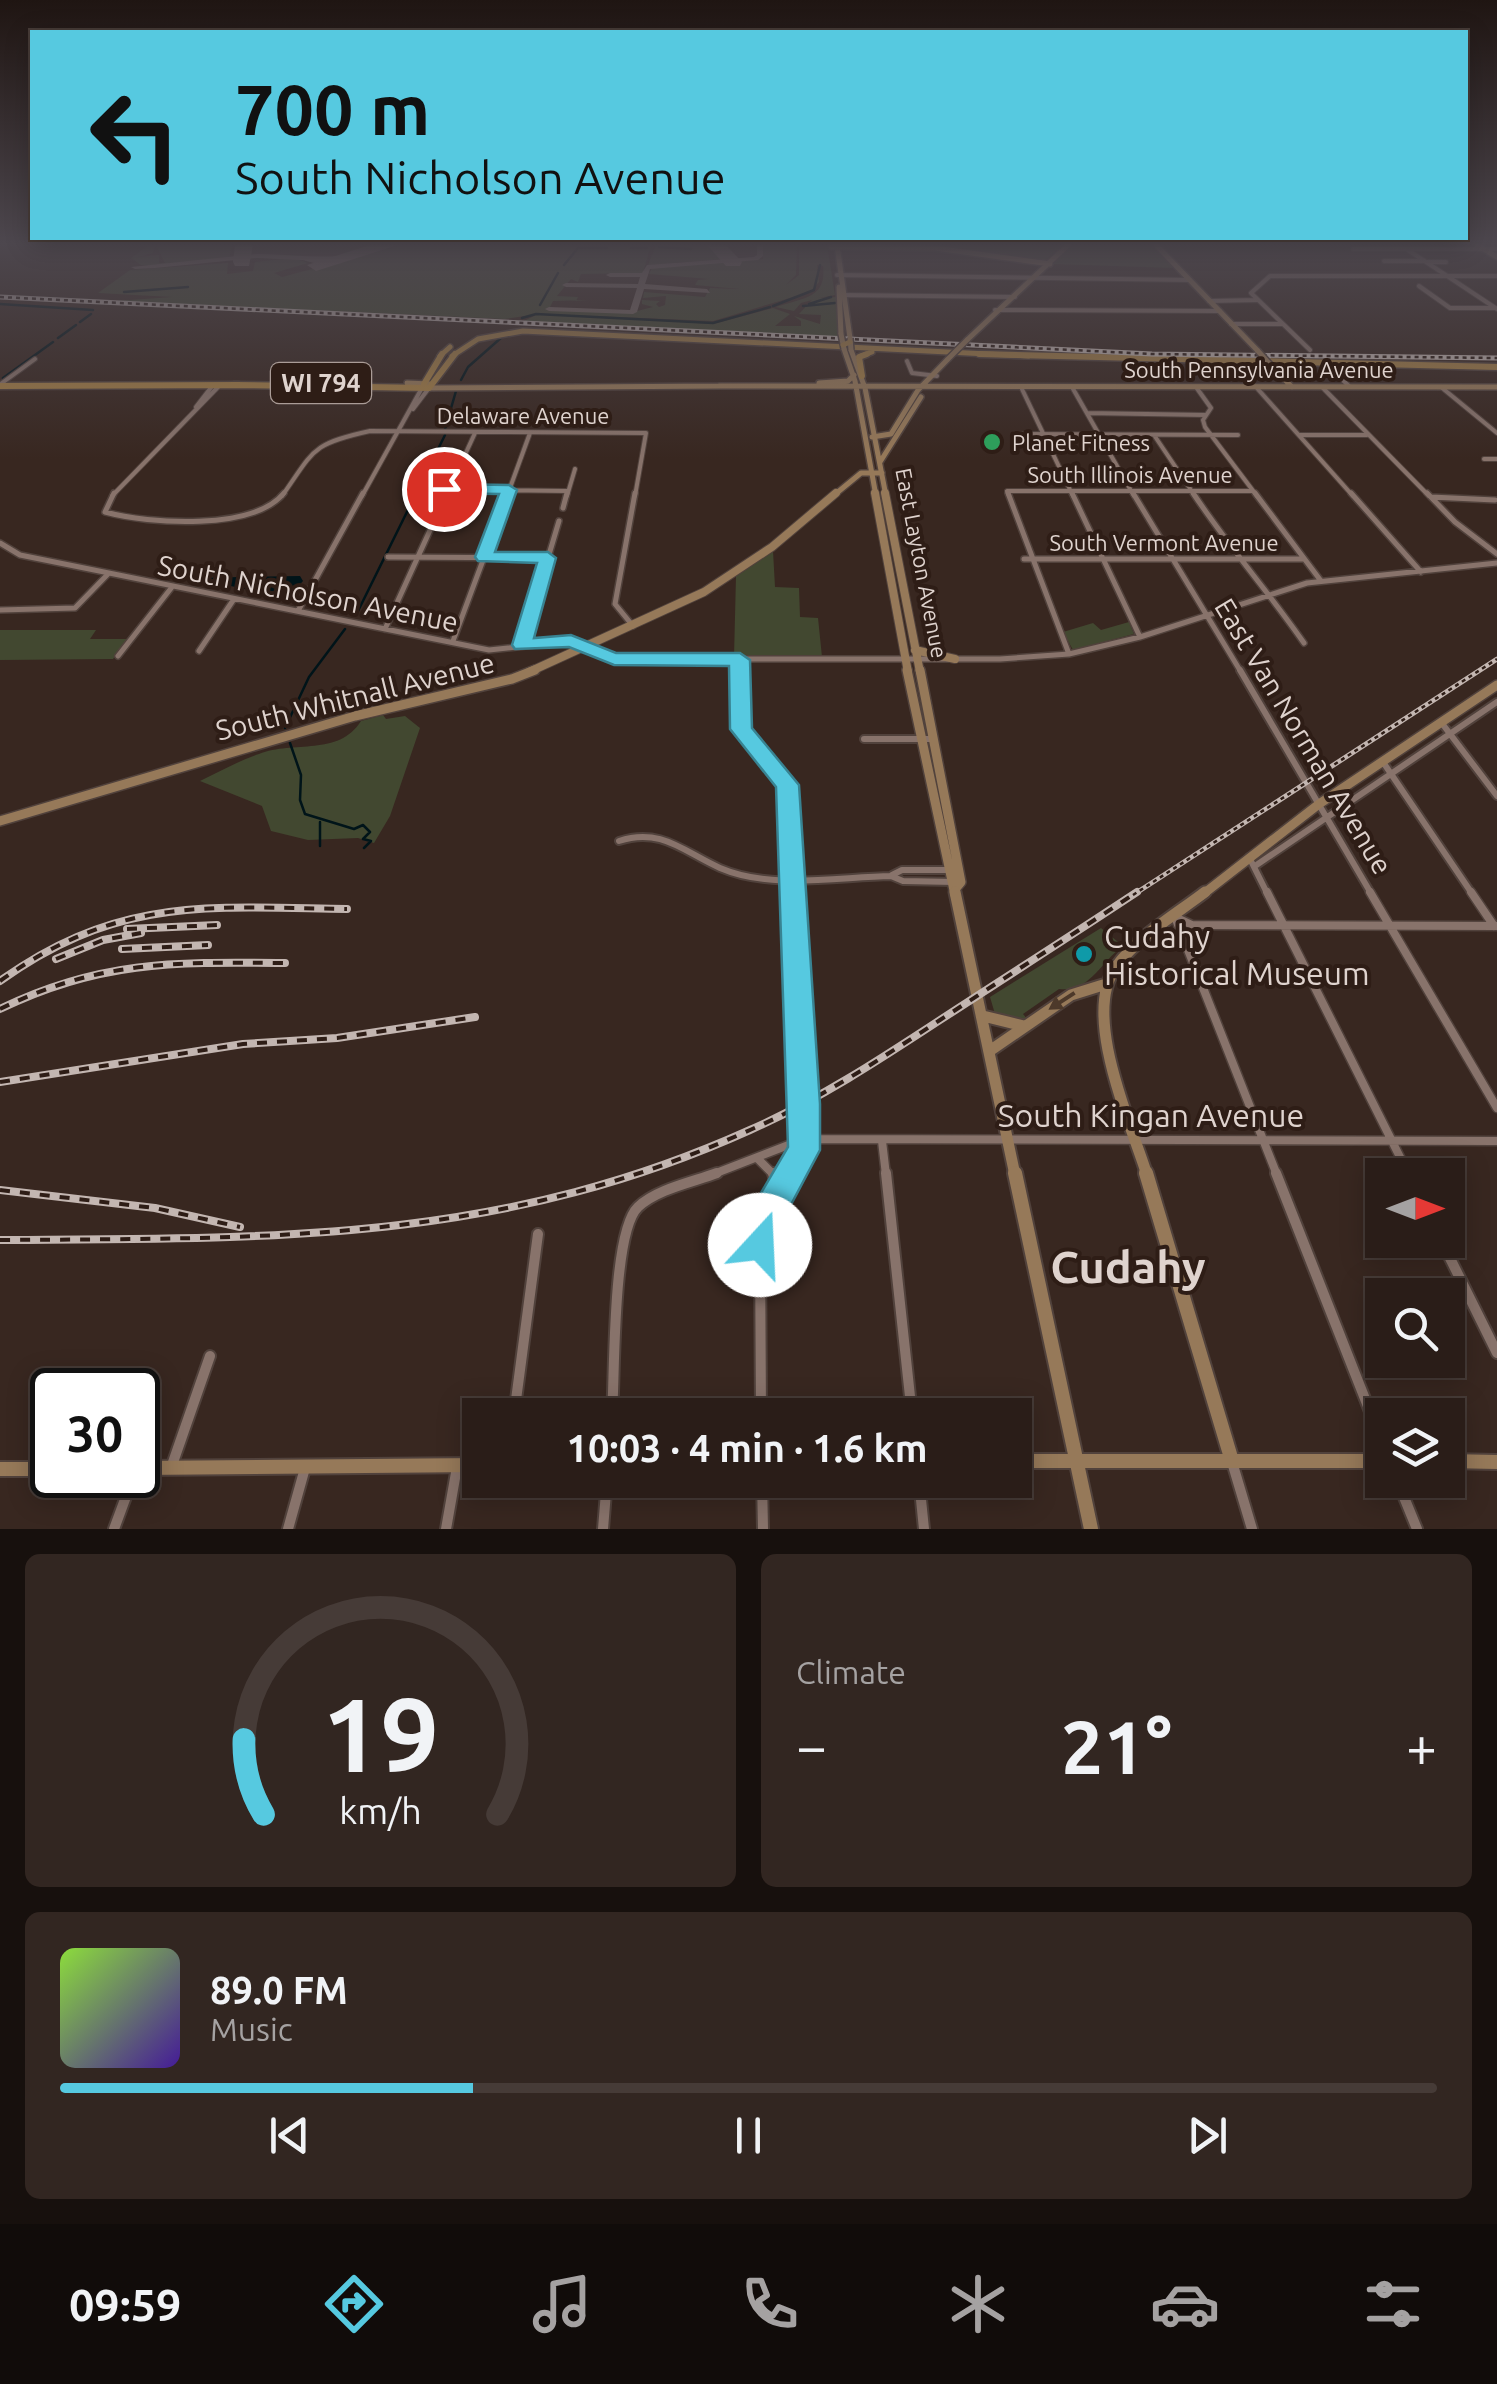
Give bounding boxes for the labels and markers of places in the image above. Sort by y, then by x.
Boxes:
place label: Planet Fitness [1012,430,1150,455]
marker: Planet Fitness [981,431,1003,453]
pin [402,447,487,532]
place label: Cudahy Historical Museum [1104,918,1370,991]
marker: Cudahy Historical Museum [1073,943,1095,965]

